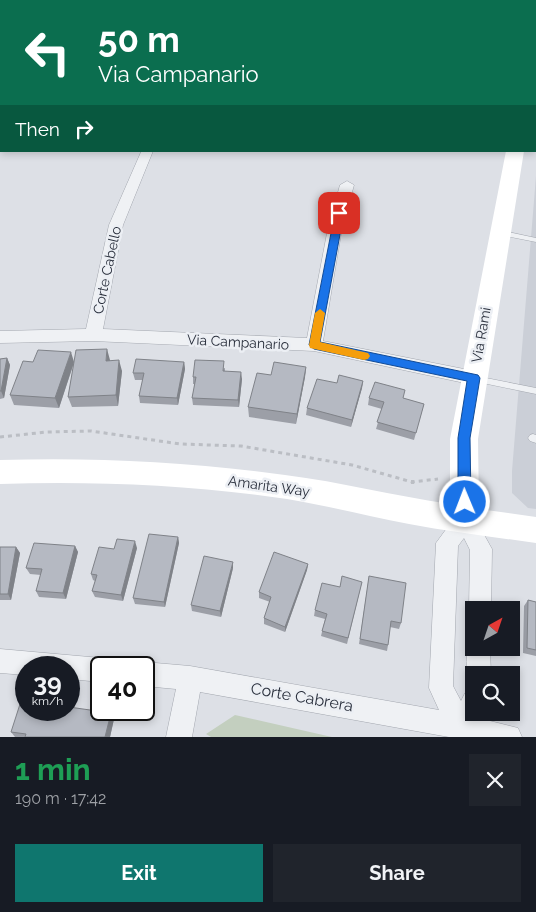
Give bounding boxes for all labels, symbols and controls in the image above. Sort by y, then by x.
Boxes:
text: 50 m [98,19,180,60]
icon: left [15,20,80,85]
text: Via Campanario [98,61,259,87]
icon: right [70,115,98,143]
text: Then [15,118,60,140]
pin [318,192,360,234]
icon: arrive [325,199,353,227]
street label: Corte Cabello [90,225,124,315]
street label: Via Rami [468,306,494,364]
street label: Via Campanario [187,331,289,353]
street label: Amarita Way [227,472,311,500]
position arrow [438,475,490,527]
north arrow [465,601,520,656]
map controls [465,601,520,721]
speed limit sign: 40 [90,656,155,721]
button: search [465,666,520,721]
text: 39 [33,667,62,697]
street label: Corte Cabrera [249,679,355,715]
text: km/h [32,694,63,708]
text: 1 min [15,752,91,787]
button: close [469,754,521,806]
text: 190 m · 17:42 [15,789,106,808]
button: Exit [15,844,263,902]
button: Share [273,844,521,902]

